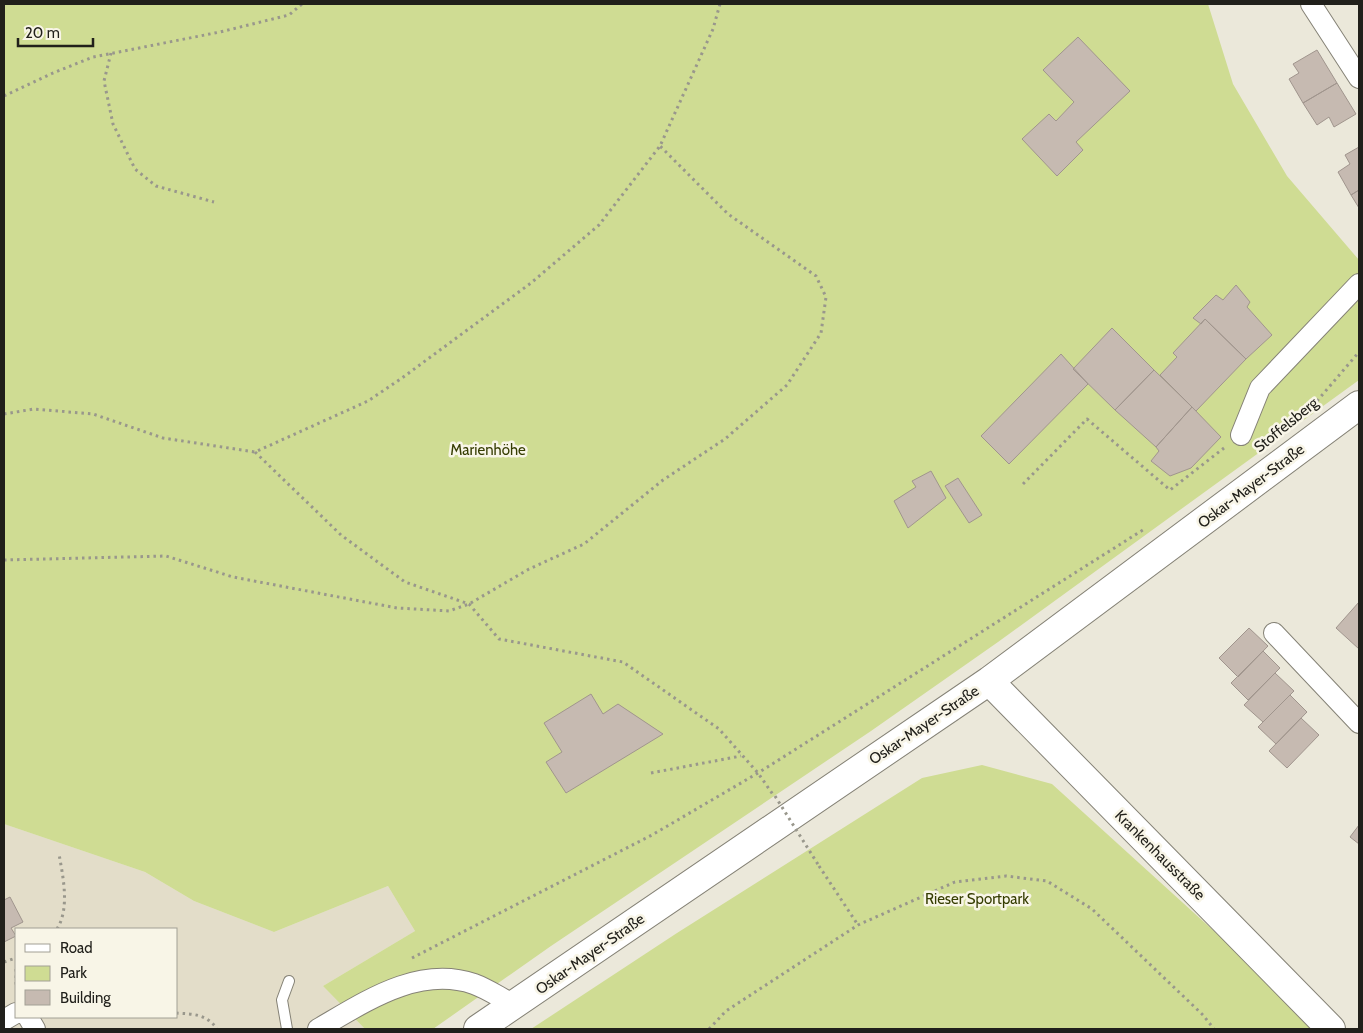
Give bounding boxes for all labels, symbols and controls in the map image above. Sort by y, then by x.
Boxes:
scale bar [18,15,92,47]
text: 20 m [25,24,60,42]
street label: Stoffelsberg [1250,393,1322,456]
street label: Oskar-Mayer-Straße [1194,440,1308,532]
park label: Marienhöhe [450,441,526,459]
street label: Oskar-Mayer-Straße [866,681,983,768]
street label: Krankenhausstraße [1111,806,1209,904]
park label: Rieser Sportpark [925,890,1029,908]
street label: Oskar-Mayer-Straße [532,910,648,998]
legend [15,928,178,1018]
text: Road [60,939,93,957]
text: Park [60,964,87,982]
text: Building [60,989,111,1007]

